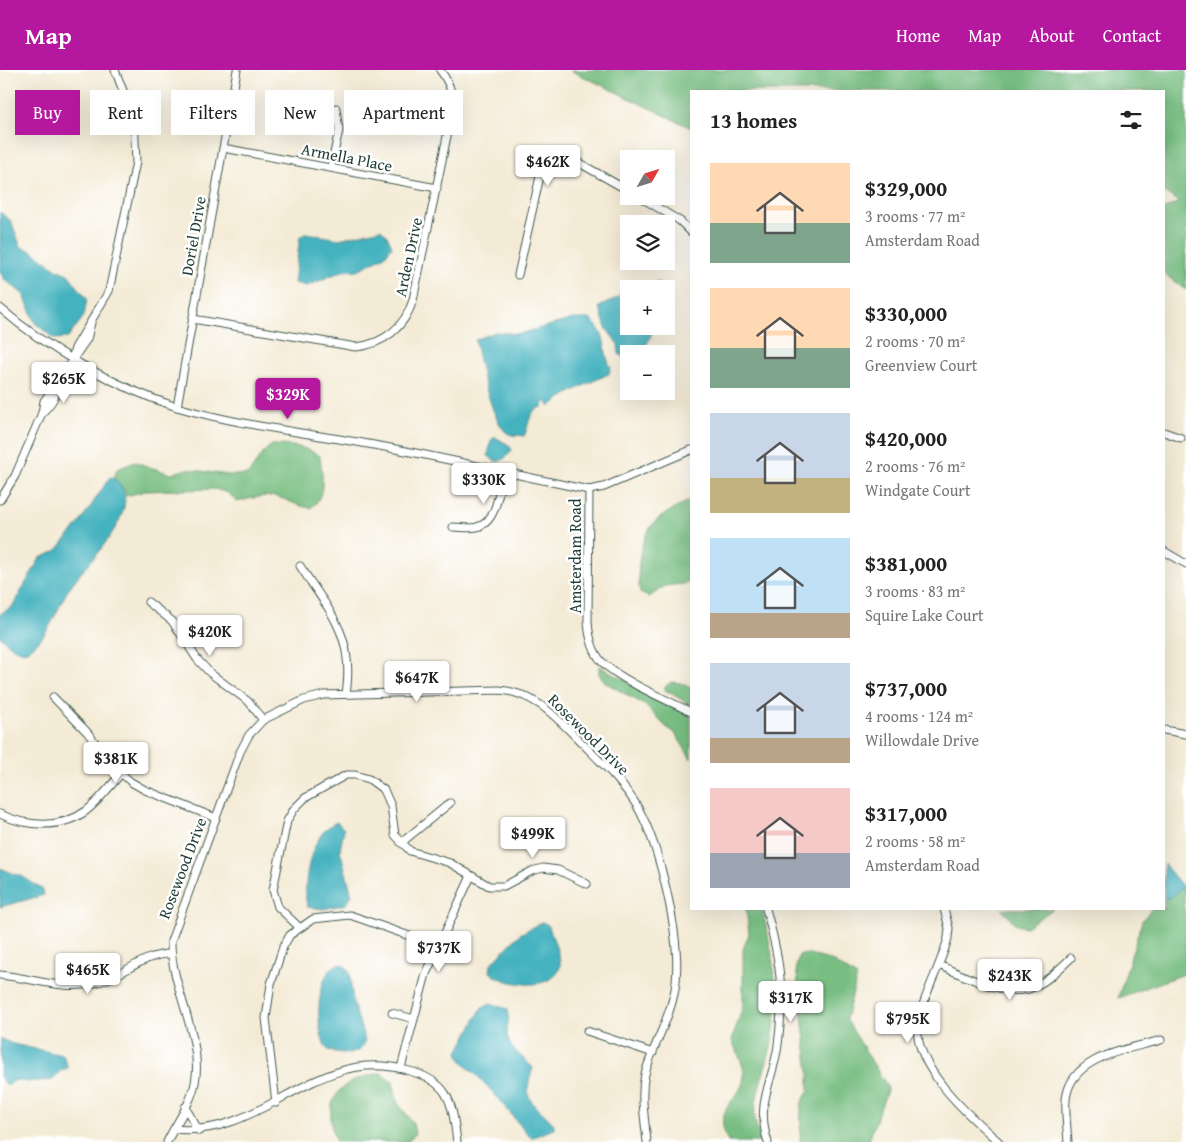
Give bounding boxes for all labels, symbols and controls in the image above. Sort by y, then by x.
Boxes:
text: Map [25,18,72,53]
text: Home [896,22,940,49]
text: Map [968,22,1001,49]
text: About [1029,22,1075,49]
text: Contact [1103,22,1161,49]
chip: Buy [15,90,80,135]
chip: Rent [90,90,161,135]
chip: Filters [171,90,255,135]
chip: New [265,90,334,135]
chip: Apartment [344,90,463,135]
text: 13 homes [710,105,797,136]
icon: filters [1117,106,1145,134]
street label: Armella Place [299,136,395,178]
pin: $462K [513,144,583,187]
text: $462K [526,149,570,173]
north arrow [620,150,675,205]
map controls [620,150,675,400]
text: $329,000 [865,173,947,204]
icon: home [750,183,810,243]
street label: Doriel Drive [174,194,212,278]
text: 3 rooms · 77 m² [865,204,965,228]
street label: Arden Drive [388,215,428,299]
button: layers [620,215,675,270]
text: Amsterdam Road [865,228,980,252]
button: + [620,280,675,335]
text: $330,000 [865,298,947,329]
icon: home [750,308,810,368]
text: 2 rooms · 70 m² [865,329,965,353]
button: − [620,345,675,400]
text: Greenview Court [865,353,977,377]
pin: $265K [29,362,99,404]
text: $265K [42,366,86,390]
pin: $329K [253,378,323,420]
text: $329K [266,382,310,406]
text: $420,000 [865,423,947,454]
icon: home [750,433,810,493]
text: 2 rooms · 76 m² [865,454,965,478]
pin: $330K [449,462,519,505]
text: $330K [462,467,506,491]
text: Windgate Court [865,478,971,502]
street label: Amsterdam Road [563,498,587,613]
text: $381,000 [865,548,947,579]
icon: home [750,558,810,618]
text: 3 rooms · 83 m² [865,579,965,603]
text: Squire Lake Court [865,603,984,627]
pin: $420K [175,614,245,657]
text: $420K [188,619,232,643]
pin: $647K [382,660,452,703]
text: $647K [395,665,439,689]
text: $737,000 [865,673,947,704]
icon: home [750,683,810,743]
street label: Rosewood Drive [543,688,635,780]
text: 4 rooms · 124 m² [865,704,973,728]
text: Willowdale Drive [865,728,979,752]
pin: $381K [81,742,151,784]
text: $381K [94,746,138,770]
text: $317,000 [865,798,947,829]
icon: home [750,808,810,868]
street label: Rosewood Drive [152,814,212,922]
pin: $499K [498,816,568,859]
text: $499K [511,821,555,845]
text: 2 rooms · 58 m² [865,829,965,853]
text: Amsterdam Road [865,853,980,877]
pin: $737K [404,930,474,973]
text: $737K [417,935,461,959]
pin: $465K [53,952,123,995]
text: $465K [66,957,110,981]
pin: $243K [975,958,1045,1001]
text: $243K [988,963,1032,987]
pin: $317K [756,980,826,1023]
text: $317K [769,985,813,1009]
pin: $795K [873,1002,943,1044]
text: $795K [886,1006,930,1030]

